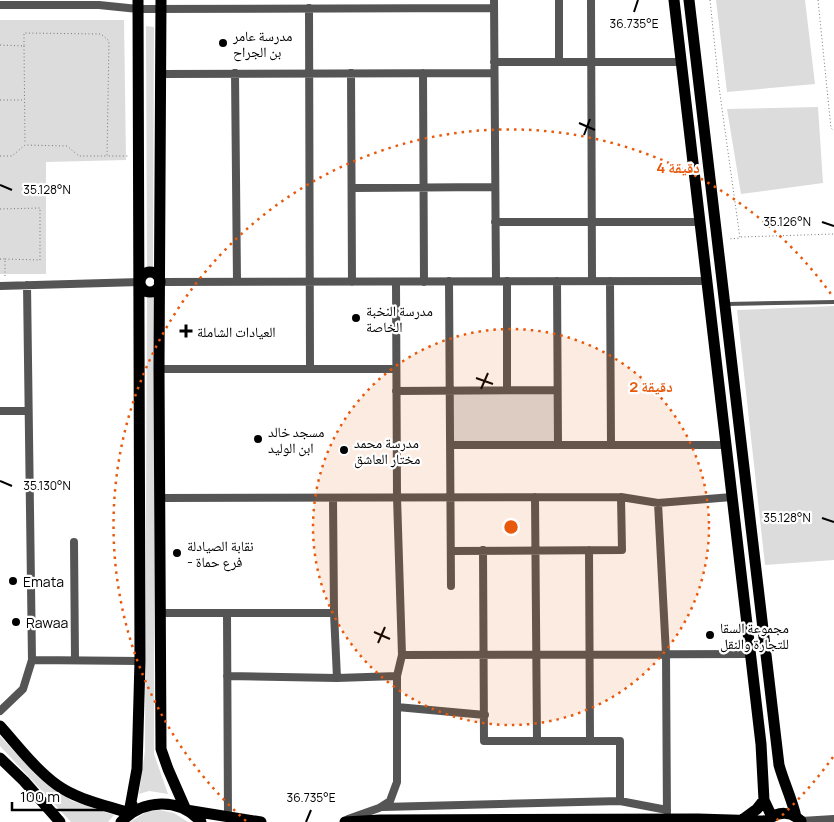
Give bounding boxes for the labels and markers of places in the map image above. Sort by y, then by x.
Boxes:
place label: مدرسة عامر بن الجراح [232,26,292,62]
marker: مدرسة عامر بن الجراح [217,37,229,49]
place label: مدرسة النخبة الخاصة [366,301,433,336]
marker: مدرسة النخبة الخاصة [350,312,362,324]
place label: العيادات الشاملة [197,322,276,341]
marker: العيادات الشاملة [179,324,193,338]
place label: مسجد خالد ابن الوليد [268,422,324,457]
marker: مسجد خالد ابن الوليد [252,433,264,445]
place label: مدرسة محمد مختار العاشق [354,433,420,469]
marker: مدرسة محمد مختار العاشق [338,444,350,456]
centre of rings [502,518,520,536]
place label: نقابة الصيادلة - فرع حماة [187,536,254,572]
marker: نقابة الصيادلة - فرع حماة [171,547,183,559]
place label: Emata [23,572,64,591]
marker: Emata [7,575,19,587]
place label: Rawaa [26,613,68,632]
marker: Rawaa [10,616,22,628]
place label: مجموعة السقا للتجارة والنقل [720,618,789,653]
marker: مجموعة السقا للتجارة والنقل [704,629,716,641]

